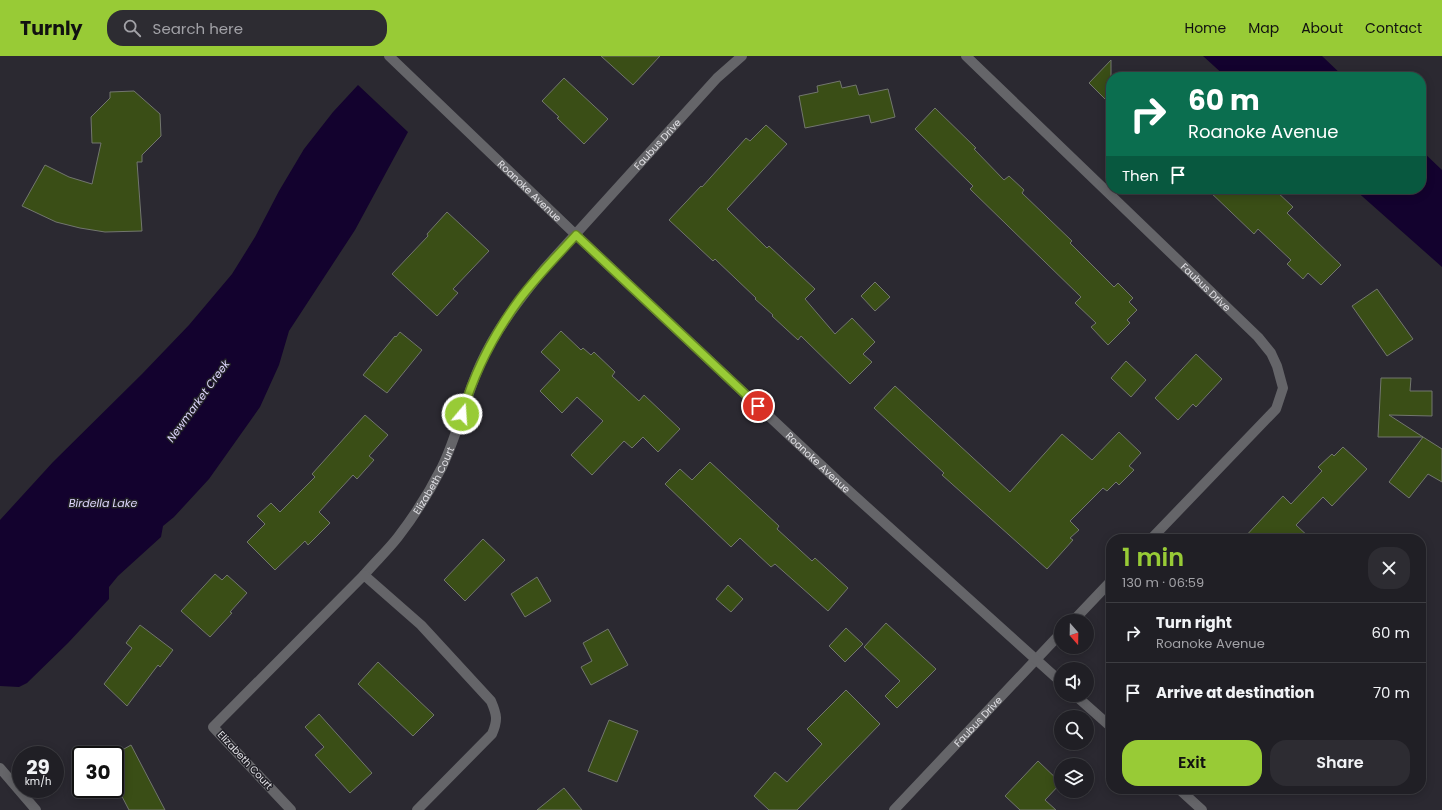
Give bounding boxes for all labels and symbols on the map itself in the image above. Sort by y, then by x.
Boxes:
street label: Faubus Drive [630,115,684,173]
street label: Roanoke Avenue [494,156,565,225]
street label: Faubus Drive [1178,259,1234,315]
water label: Newmarket Creek [163,356,234,445]
pin [741,389,775,423]
position arrow [441,393,483,435]
street label: Roanoke Avenue [782,428,854,496]
street label: Elizabeth Court [409,444,458,517]
water label: Birdella Lake [69,495,137,511]
north arrow [1054,614,1094,654]
street label: Faubus Drive [950,693,1005,750]
street label: Elizabeth Court [214,727,276,793]
speed limit sign: 30 [72,746,124,798]

